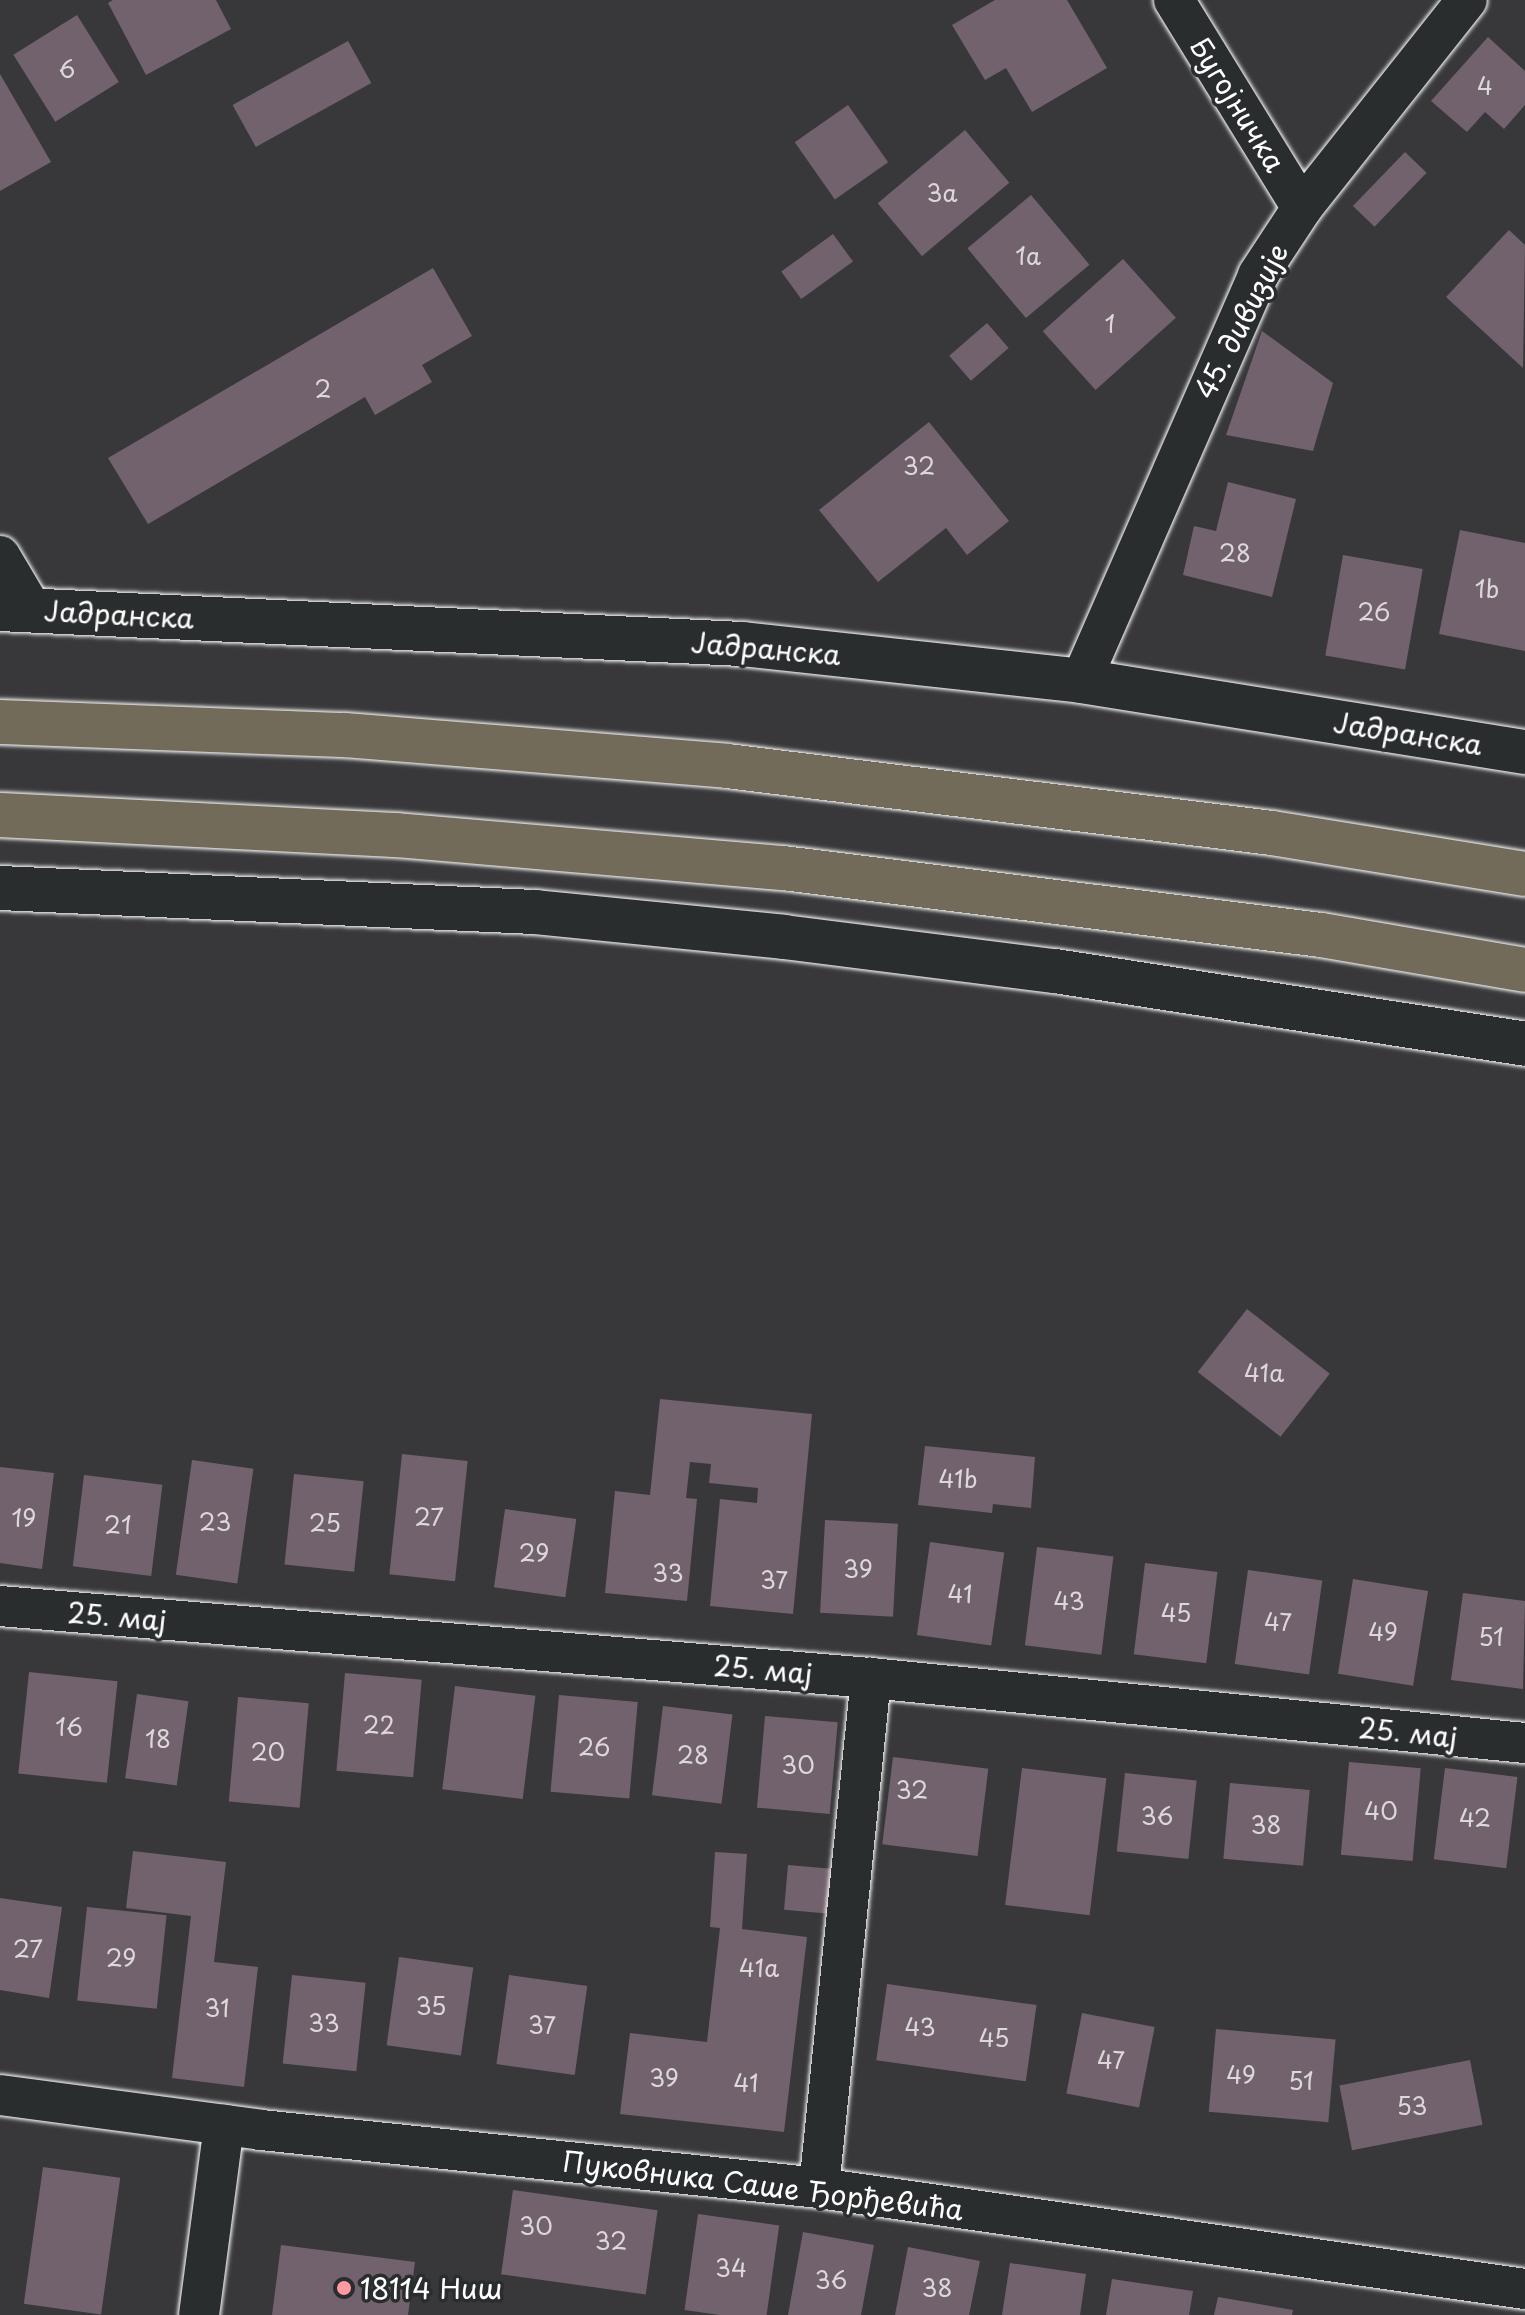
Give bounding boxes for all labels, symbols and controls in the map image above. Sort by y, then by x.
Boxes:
street label: Бугојничка [1183,30,1293,178]
house number: 6 [59,55,75,83]
house number: 4 [1477,72,1493,100]
house number: 3a [927,179,957,207]
street label: 45. дивизије [1187,238,1295,404]
house number: 1a [1015,242,1041,270]
house number: 1 [1105,310,1115,338]
house number: 2 [315,375,331,403]
house number: 32 [903,452,935,480]
house number: 28 [1219,539,1251,567]
house number: 1b [1475,575,1499,603]
street label: Јадранска [43,593,195,635]
house number: 26 [1358,598,1390,626]
street label: Јадранска [690,625,842,671]
street label: Јадранска [1331,705,1485,761]
house number: 41a [1244,1359,1284,1387]
house number: 41b [938,1465,978,1493]
house number: 27 [414,1503,444,1531]
house number: 19 [12,1504,36,1532]
house number: 23 [199,1508,231,1536]
house number: 25 [309,1509,341,1537]
house number: 21 [104,1511,132,1539]
house number: 29 [519,1539,549,1567]
house number: 39 [843,1555,873,1583]
house number: 33 [652,1559,684,1587]
house number: 37 [760,1566,788,1594]
house number: 41 [947,1580,973,1608]
house number: 43 [1053,1587,1085,1615]
street label: 25. мај [65,1595,169,1637]
house number: 45 [1161,1599,1191,1627]
house number: 47 [1264,1608,1292,1636]
house number: 49 [1368,1618,1398,1646]
house number: 51 [1478,1623,1504,1651]
street label: 25. мај [711,1648,815,1690]
street label: 25. мај [1356,1710,1460,1754]
house number: 22 [363,1711,395,1739]
house number: 16 [55,1713,83,1741]
house number: 18 [145,1725,171,1753]
house number: 26 [578,1733,610,1761]
house number: 20 [251,1738,285,1766]
house number: 28 [677,1741,709,1769]
house number: 30 [781,1751,815,1779]
house number: 32 [896,1776,928,1804]
house number: 40 [1364,1797,1398,1825]
house number: 36 [1141,1802,1173,1830]
house number: 42 [1459,1804,1491,1832]
house number: 38 [1251,1811,1281,1839]
house number: 27 [13,1935,43,1963]
house number: 29 [106,1944,136,1972]
house number: 41a [739,1954,779,1982]
house number: 35 [416,1992,446,2020]
house number: 31 [204,1994,230,2022]
house number: 33 [308,2009,340,2037]
house number: 37 [528,2011,556,2039]
house number: 43 [904,2013,936,2041]
house number: 45 [979,2024,1009,2052]
house number: 47 [1097,2046,1125,2074]
house number: 49 [1226,2061,1256,2089]
house number: 39 [649,2064,679,2092]
house number: 51 [1288,2067,1314,2095]
house number: 41 [733,2069,759,2097]
house number: 53 [1397,2092,1427,2120]
street label: Пуковника Саше Ђорђевића [559,2144,967,2226]
house number: 30 [519,2212,553,2240]
house number: 32 [595,2227,627,2255]
house number: 34 [715,2254,747,2282]
house number: 36 [815,2266,847,2294]
place label: 18114 Ниш [360,2271,503,2305]
house number: 38 [922,2274,952,2302]
marker: 18114 Ниш [335,2279,353,2297]

